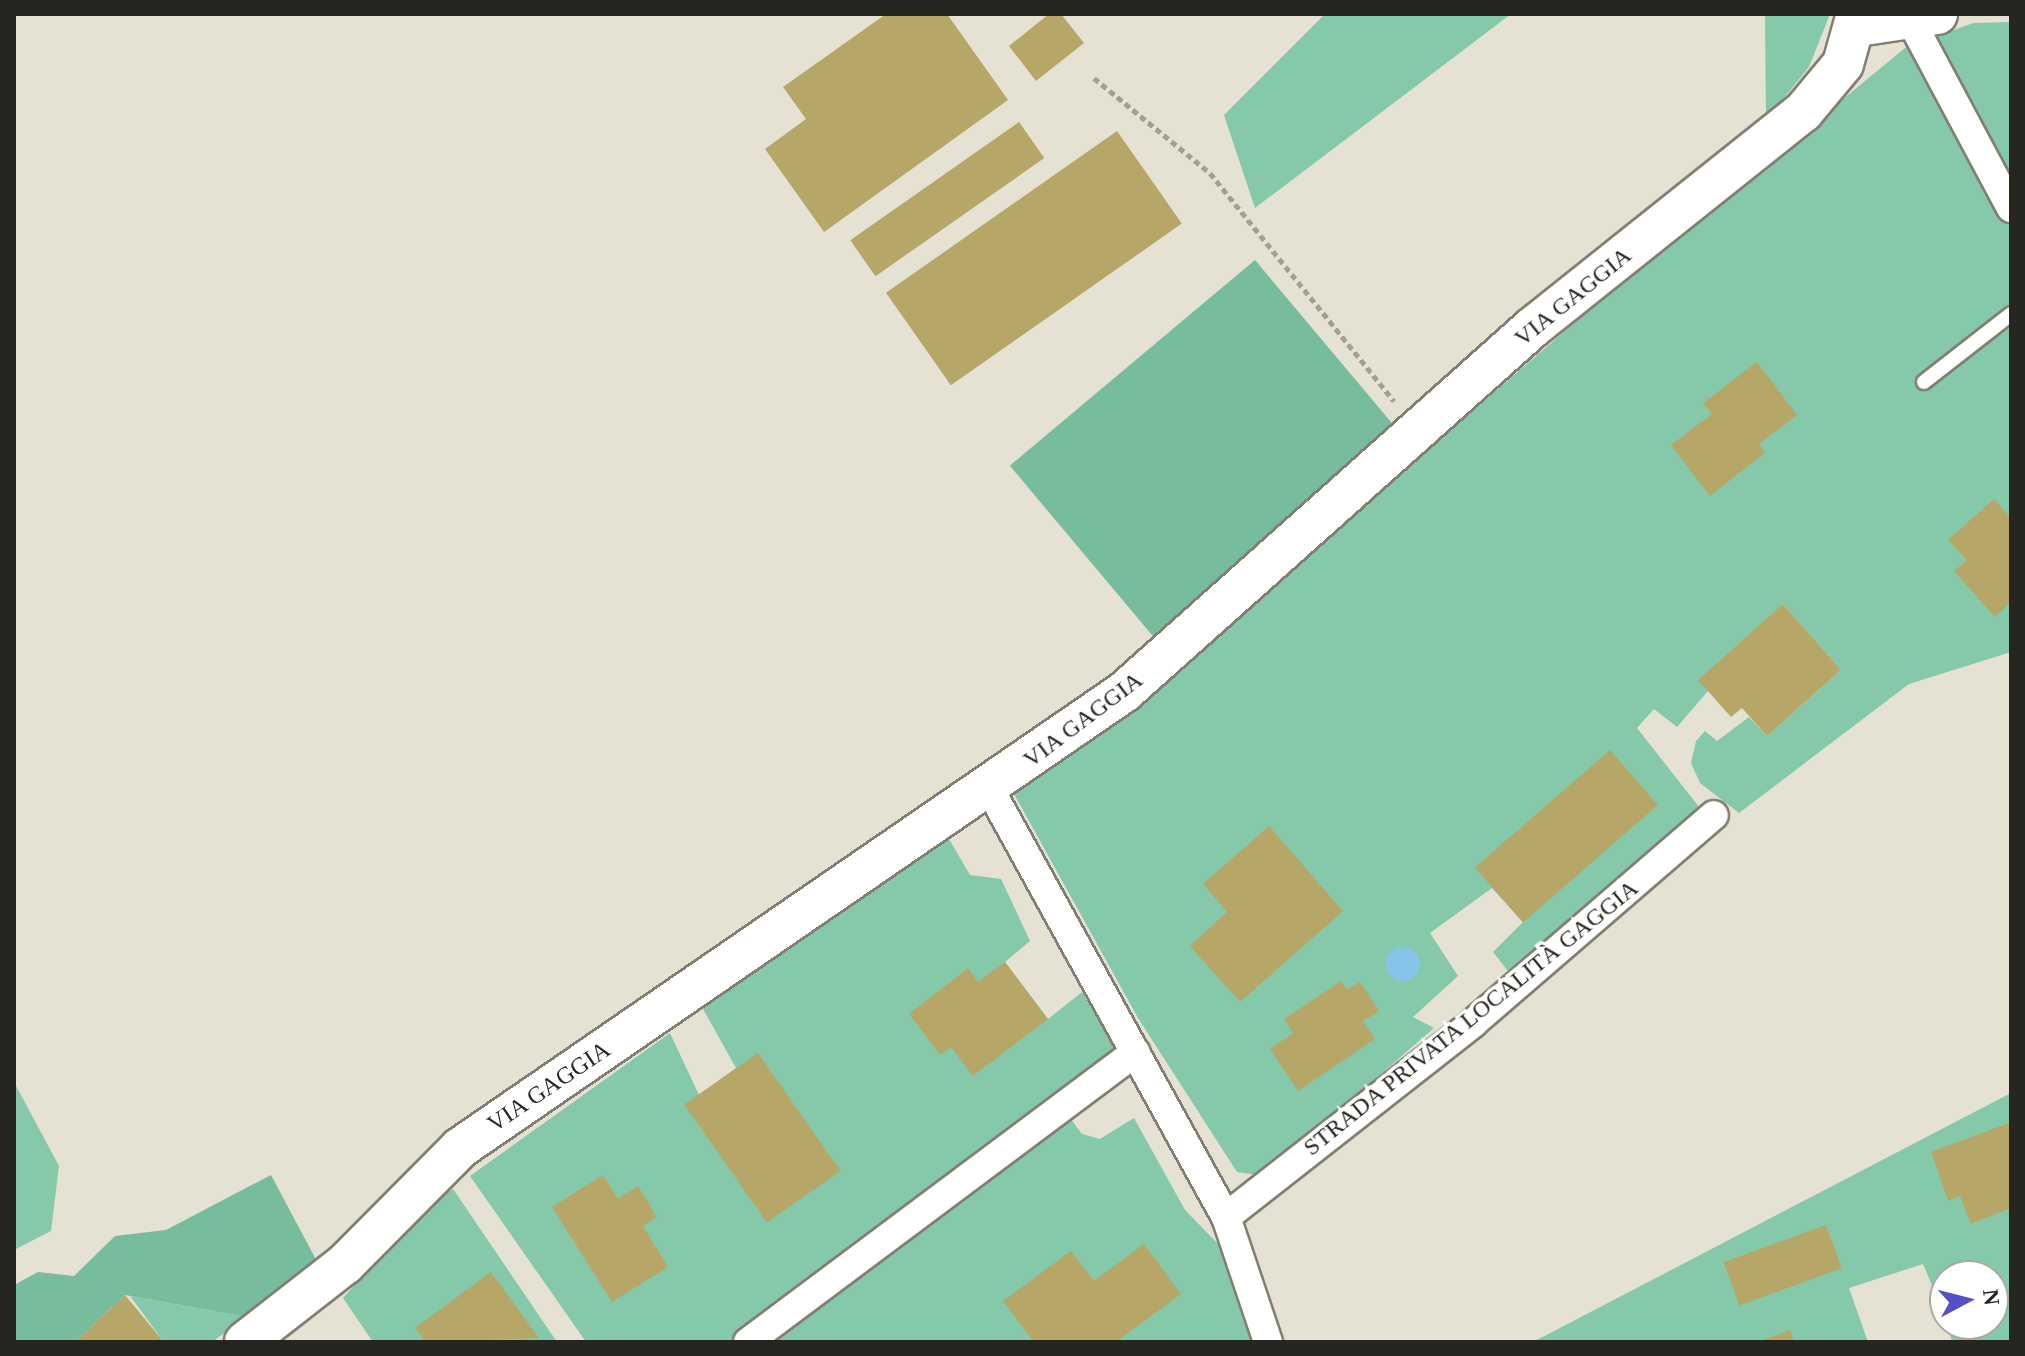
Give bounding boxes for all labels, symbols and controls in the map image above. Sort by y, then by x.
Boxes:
street label: VIA GAGGIA [1508,241,1638,353]
street label: VIA GAGGIA [1017,665,1149,775]
street label: STRADA PRIVATA LOCALITÀ GAGGIA [1297,873,1645,1163]
street label: VIA GAGGIA [482,1035,616,1139]
north arrow [1929,1260,2009,1340]
text: N [1978,1288,2005,1307]

